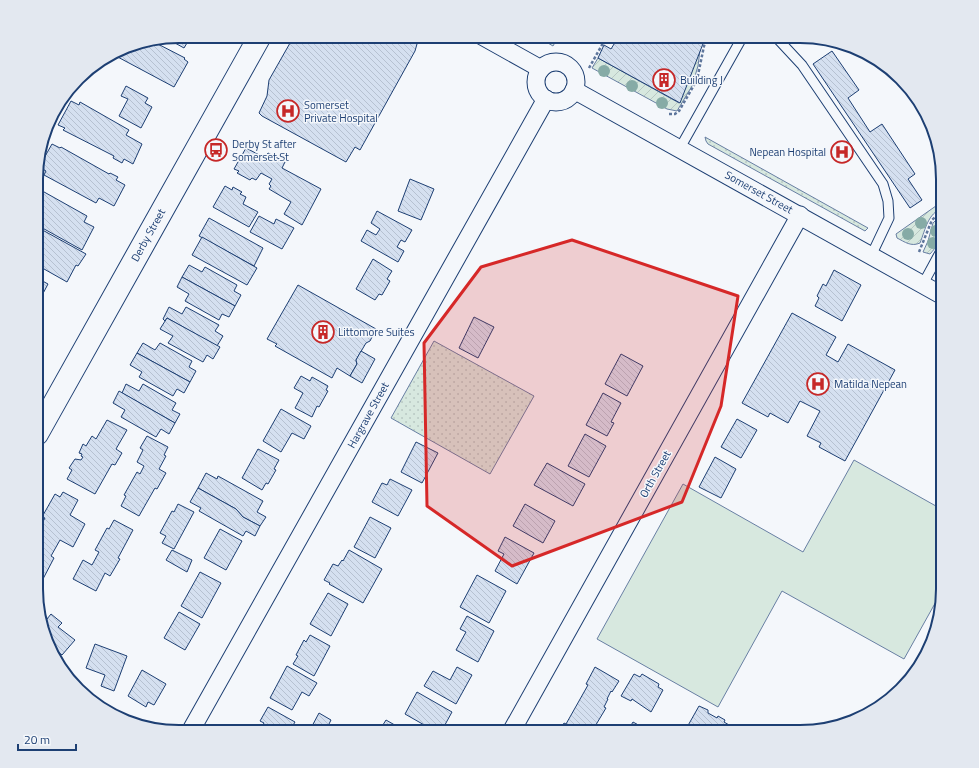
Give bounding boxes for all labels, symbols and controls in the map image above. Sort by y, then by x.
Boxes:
building icon: Building J [651,67,677,93]
place label: Building J [680,72,723,88]
place label: Somerset Private Hospital [304,97,378,126]
hospital icon: Somerset Private Hospital [275,98,301,124]
place label: Derby St after Somerset St [232,136,297,165]
bus stop icon: Derby St after Somerset St [203,137,229,163]
hospital icon: Nepean Hospital [829,139,855,165]
place label: Nepean Hospital [749,144,826,160]
street label: Somerset Street [722,167,796,217]
street label: Derby Street [127,206,169,264]
building icon: Littomore Suites [310,319,336,345]
place label: Littomore Suites [338,324,415,340]
hospital icon: Matilda Nepean [805,371,831,397]
place label: Matilda Nepean [834,376,907,392]
street label: Hargrave Street [343,379,393,451]
street label: Orth Street [635,447,675,500]
scale bar [18,726,76,752]
text: 20 m [24,730,50,749]

